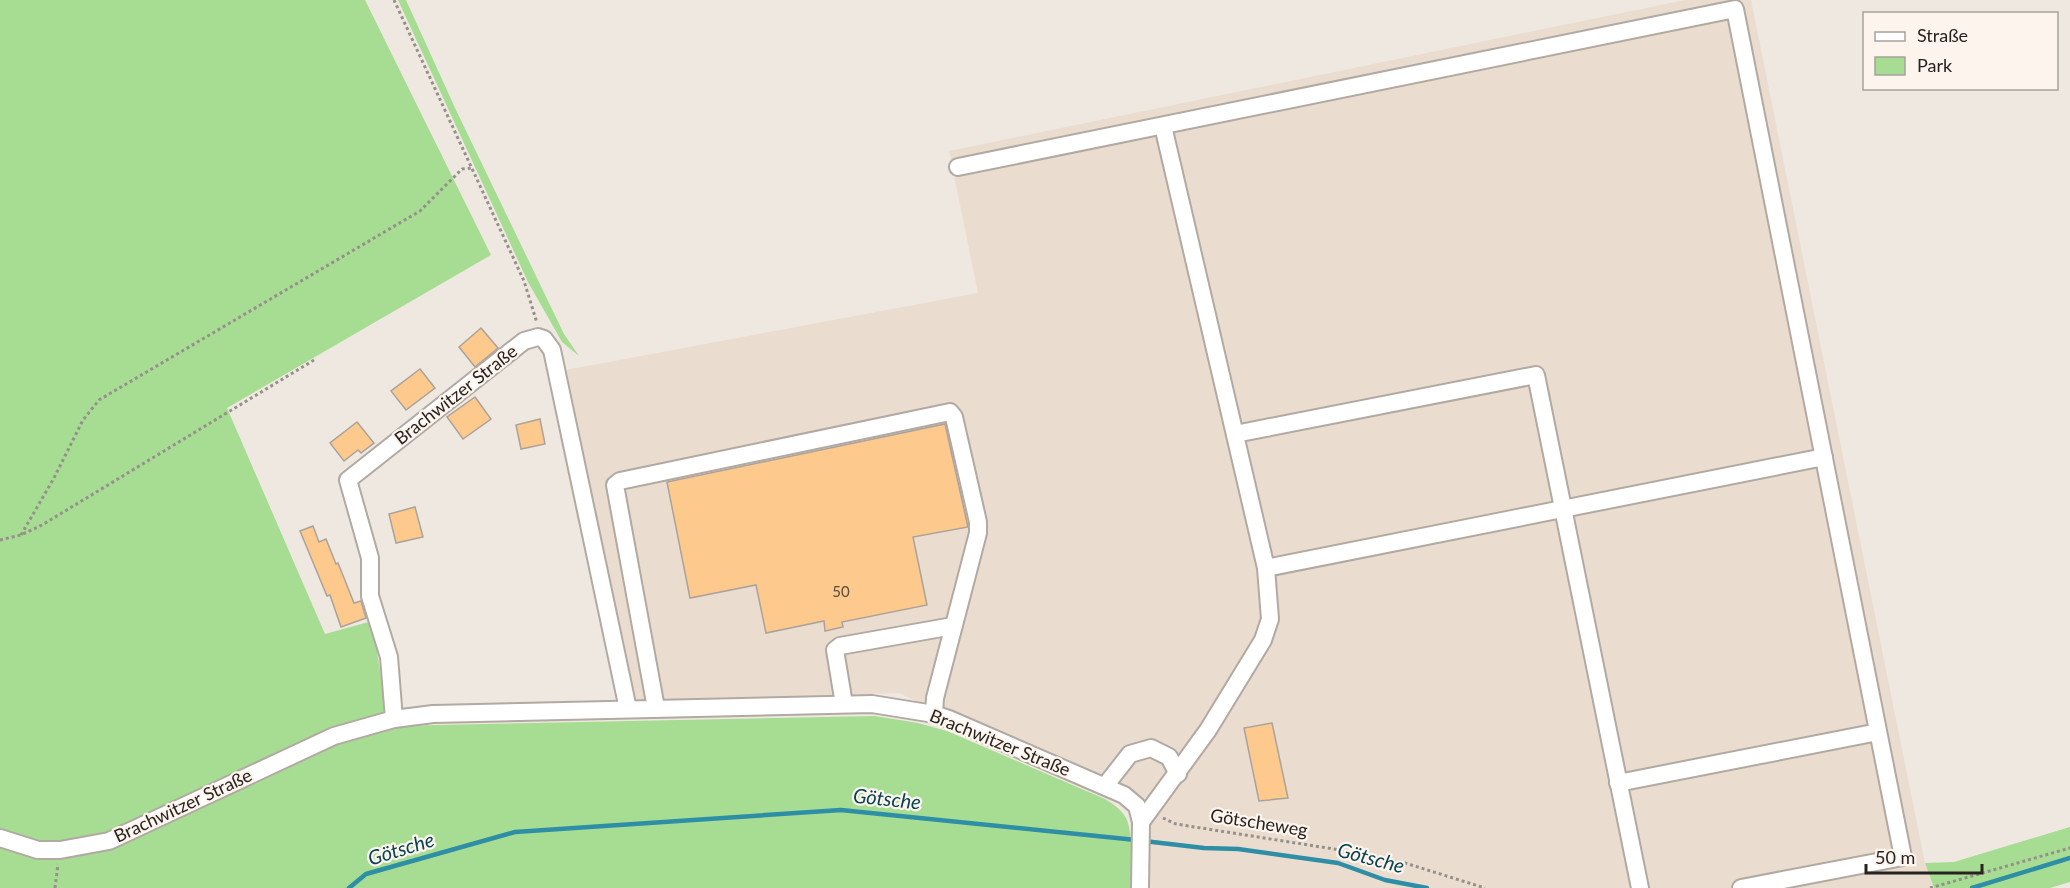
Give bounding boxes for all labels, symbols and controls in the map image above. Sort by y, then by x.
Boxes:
legend [1863,12,2058,90]
text: Straße [1917,24,1968,46]
text: Park [1917,54,1953,76]
street label: Brachwitzer Straße [390,339,521,449]
house number: 50 [832,582,850,600]
street label: Brachwitzer Straße [927,704,1074,780]
street label: Brachwitzer Straße [110,763,255,847]
water label: Götsche [852,783,922,813]
street label: Götscheweg [1209,803,1309,841]
water label: Götsche [365,827,437,869]
water label: Götsche [1335,837,1407,877]
scale bar [1866,837,1982,875]
text: 50 m [1875,846,1915,868]

